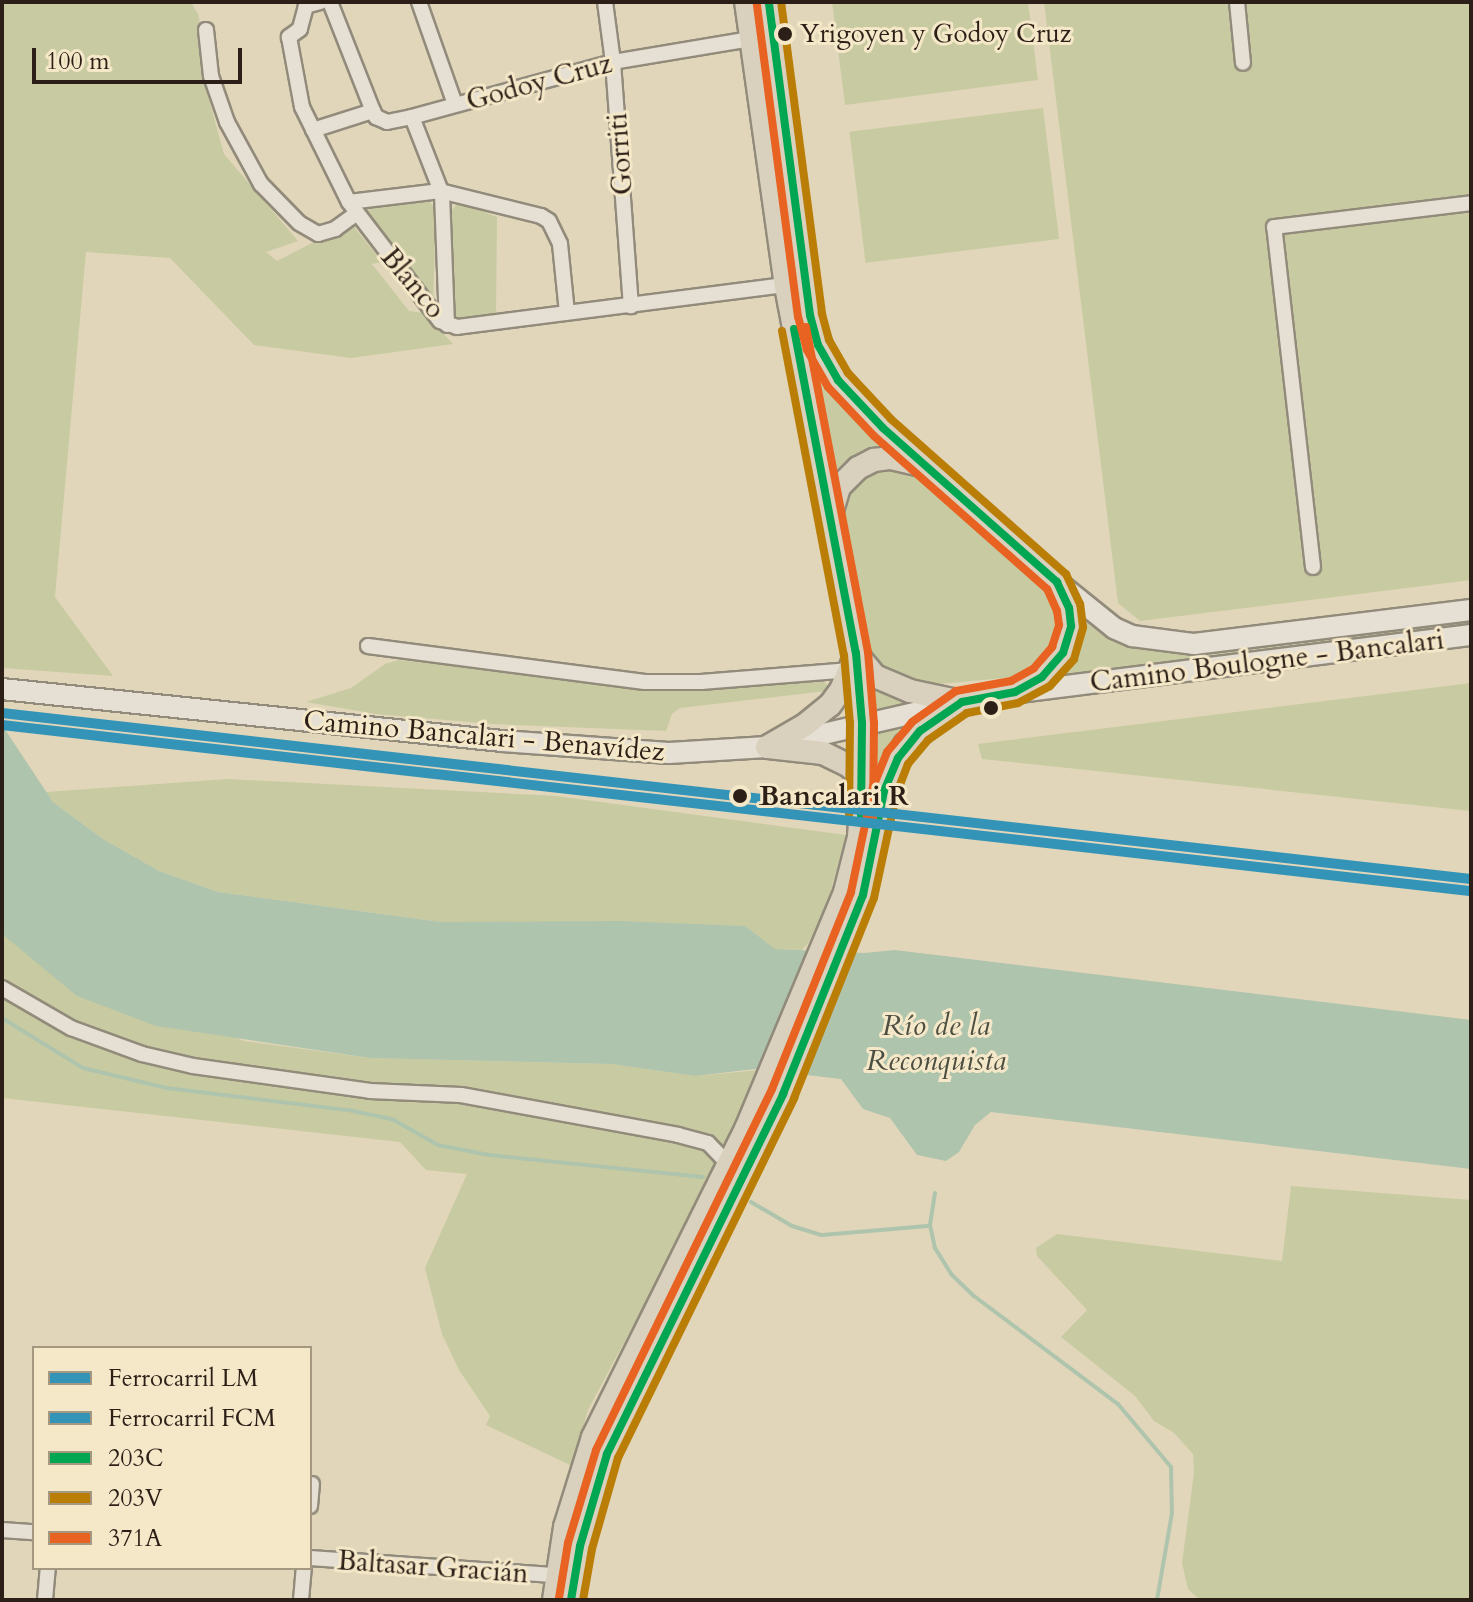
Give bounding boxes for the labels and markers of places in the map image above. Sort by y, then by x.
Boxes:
place label: Yrigoyen y Godoy Cruz [800,18,1071,50]
marker: Yrigoyen y Godoy Cruz [777,26,793,42]
unlabelled marker [983,700,999,716]
place label: Bancalari R [759,779,909,813]
marker: Bancalari R [728,784,752,808]

